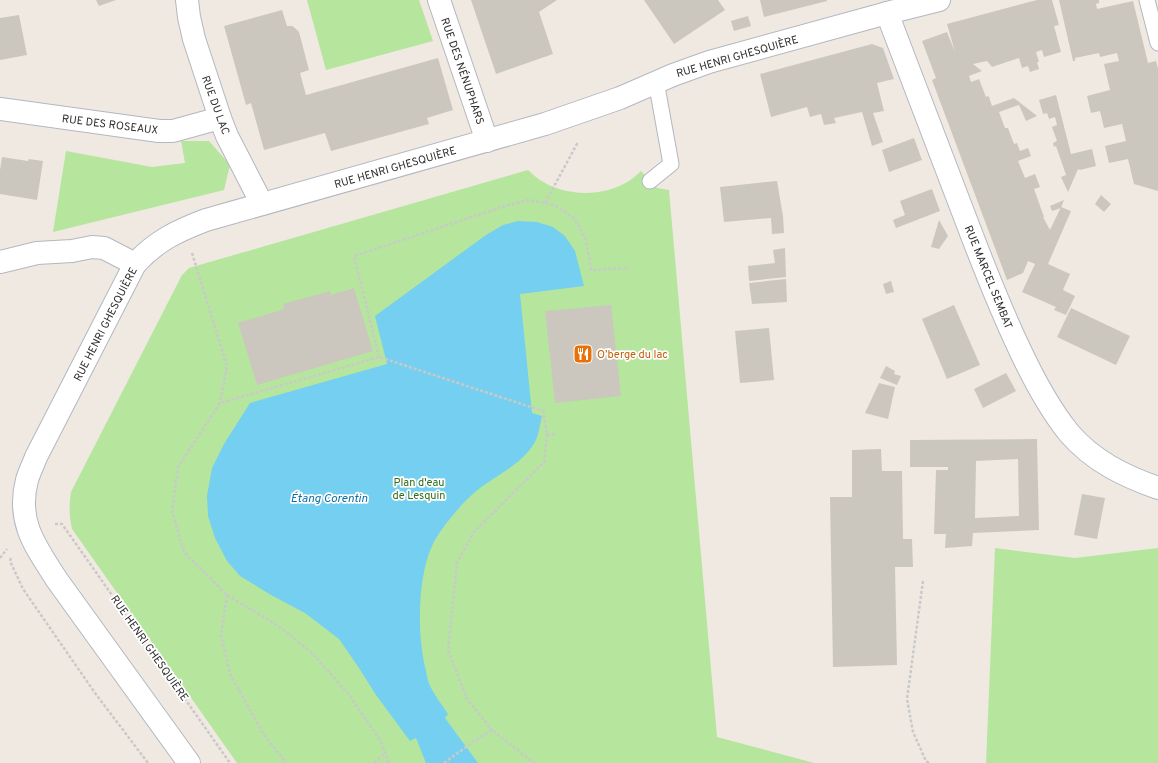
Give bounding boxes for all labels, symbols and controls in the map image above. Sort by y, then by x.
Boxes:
street label: RUE DES NÉNUPHARS [437,16,488,127]
street label: RUE HENRI GHESQUIÈRE [674,32,800,81]
street label: RUE DU LAC [198,74,232,137]
street label: RUE DES ROSEAUX [61,112,159,138]
street label: RUE HENRI GHESQUIÈRE [332,143,458,192]
street label: RUE MARCEL SEMBAT [961,224,1015,331]
street label: RUE HENRI GHESQUIÈRE [70,265,141,384]
restaurant icon: O’berge du lac [572,343,594,365]
place label: O’berge du lac [597,348,668,362]
park label: Plan d'eau de Lesquin [392,476,446,503]
water label: Étang Corentin [291,491,368,507]
street label: RUE HENRI GHESQUIÈRE [107,592,192,704]

